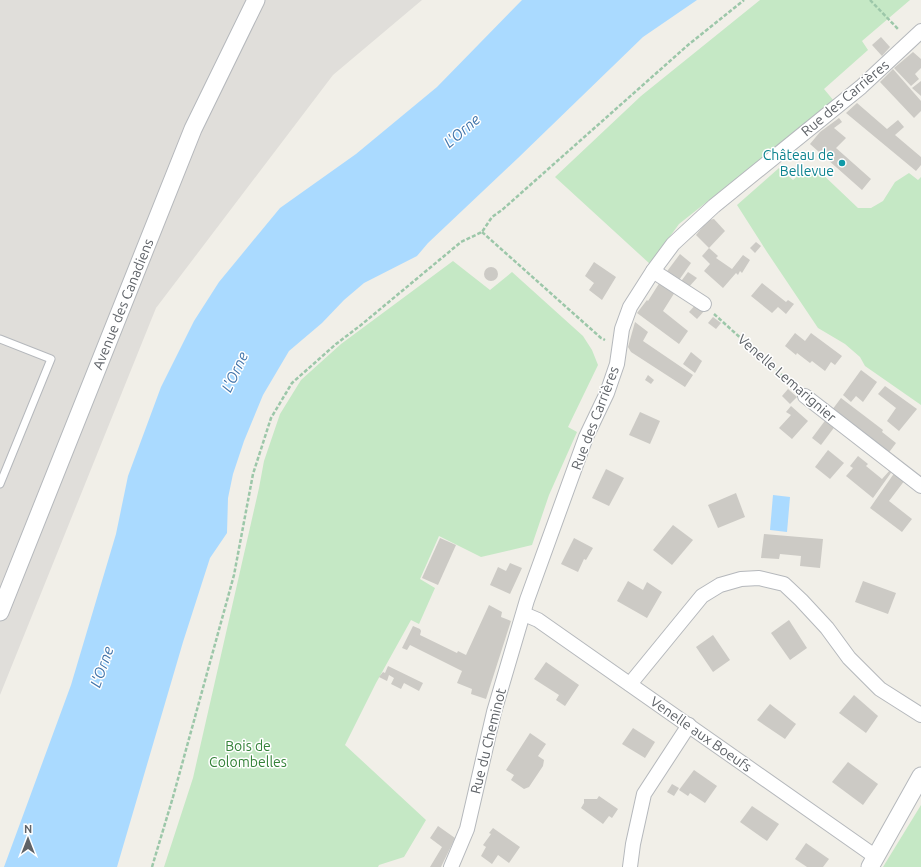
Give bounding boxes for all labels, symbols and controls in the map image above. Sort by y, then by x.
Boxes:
street label: Rue des Carrières [798,57,892,139]
water label: L'Orne [440,110,483,151]
place label: Château de Bellevue [763,147,834,179]
marker: Château de Bellevue [837,158,847,168]
street label: Avenue des Canadiens [89,236,157,372]
street label: Venelle Lemarignier [734,331,840,426]
water label: L'Orne [218,349,251,394]
street label: Rue des Carrières [568,364,622,472]
water label: L'Orne [87,644,117,690]
street label: Rue du Cheminot [467,686,509,796]
street label: Venelle aux Boeufs [647,693,755,775]
park label: Bois de Colombelles [209,738,287,770]
north arrow [8,819,48,859]
text: N [24,823,32,835]

